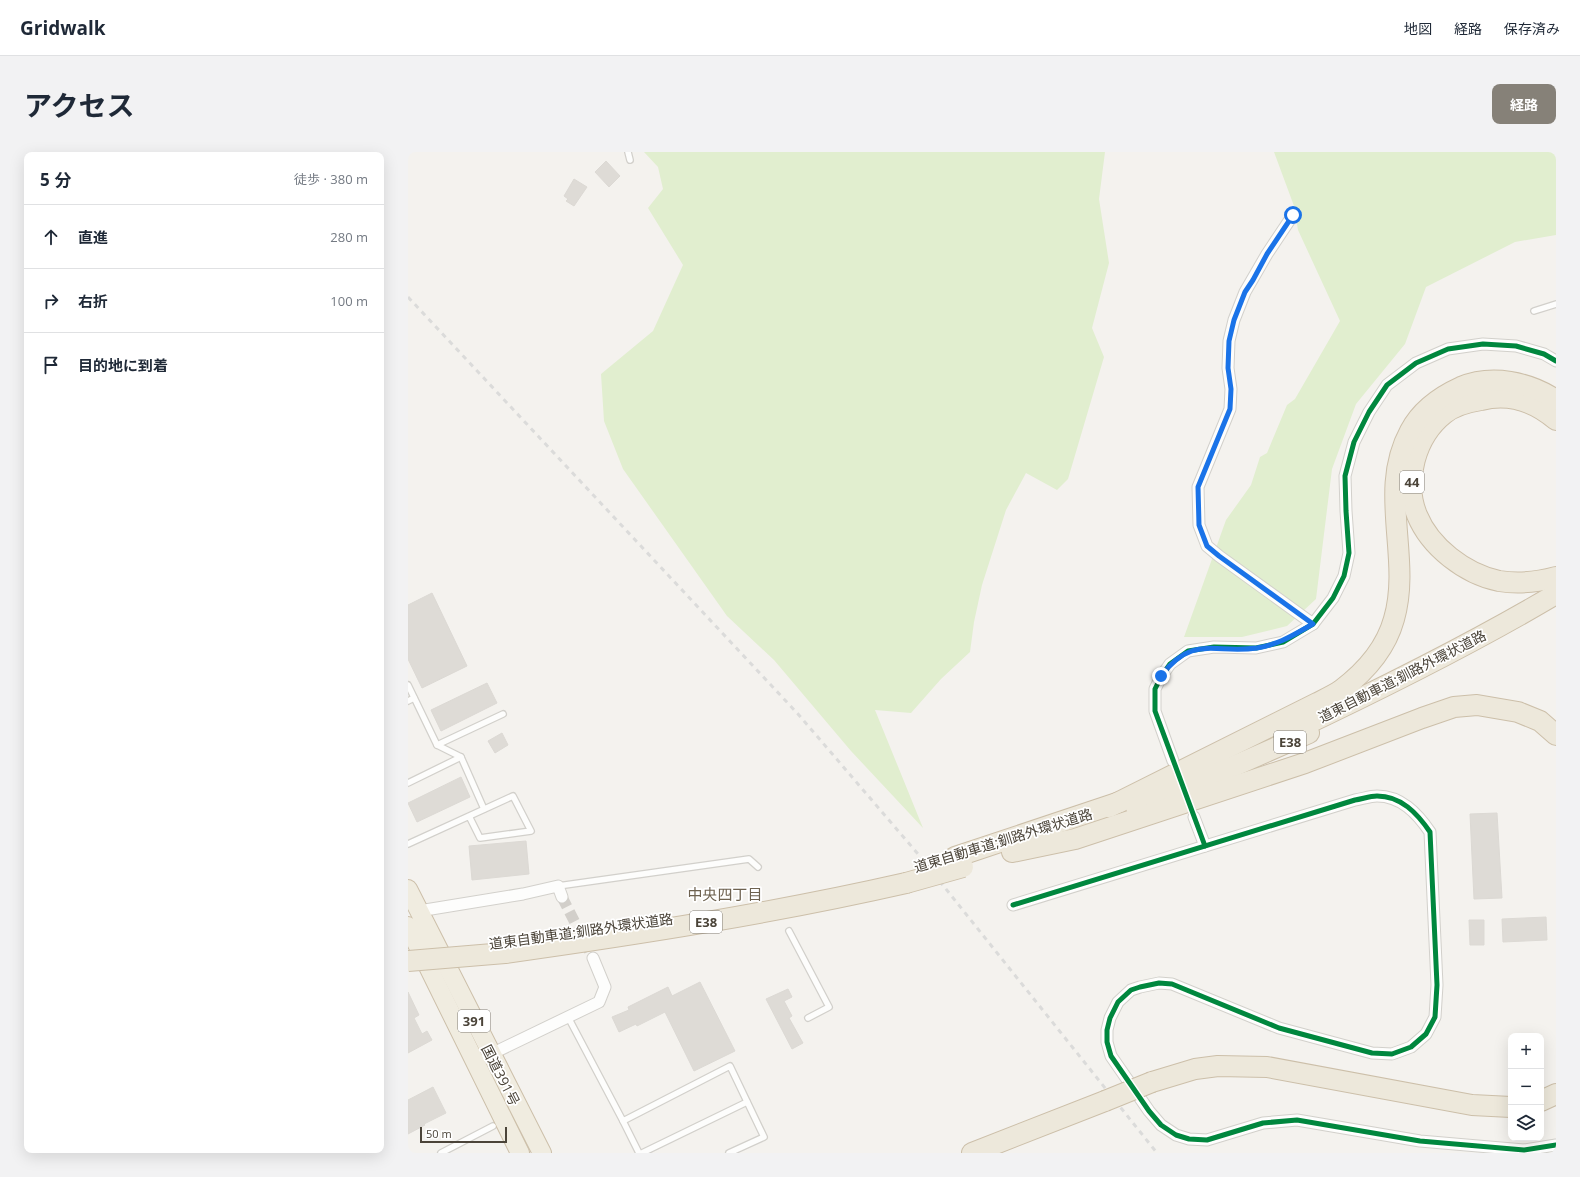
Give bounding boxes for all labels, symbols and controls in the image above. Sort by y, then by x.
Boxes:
text: Gridwalk [20,15,106,41]
text: 地図 [1404,19,1432,38]
text: 経路 [1454,19,1482,38]
text: 保存済み [1504,19,1560,38]
button: 経路 [1492,84,1556,124]
text: アクセス [24,86,135,124]
text: 5 分 [40,168,71,191]
text: 徒歩 · 380 m [294,170,368,188]
route start [1284,206,1302,224]
icon: ahead [40,226,62,248]
text: 直進 [78,227,108,247]
text: 280 m [330,228,368,246]
icon: right [40,290,62,312]
text: 右折 [78,291,108,311]
text: 100 m [330,292,368,310]
icon: arrive [40,354,62,376]
text: 目的地に到着 [78,355,168,375]
road number: 44 [1400,471,1424,493]
street label: 道東自動車道;釧路外環状道路 [1315,625,1489,727]
route end [1152,667,1170,685]
road number: E38 [1274,731,1306,753]
street label: 道東自動車道;釧路外環状道路 [911,804,1095,876]
district label: 中央四丁目 [687,884,763,904]
street label: 道東自動車道;釧路外環状道路 [488,909,674,953]
road number: E38 [690,911,722,933]
road number: 391 [458,1010,490,1032]
map controls [1508,1033,1544,1141]
button: + [1508,1033,1544,1069]
street label: 国道391号 [478,1041,524,1109]
button: − [1508,1069,1544,1105]
button: layers [1508,1105,1544,1141]
scale bar [420,1125,507,1144]
text: 50 m [426,1126,452,1141]

